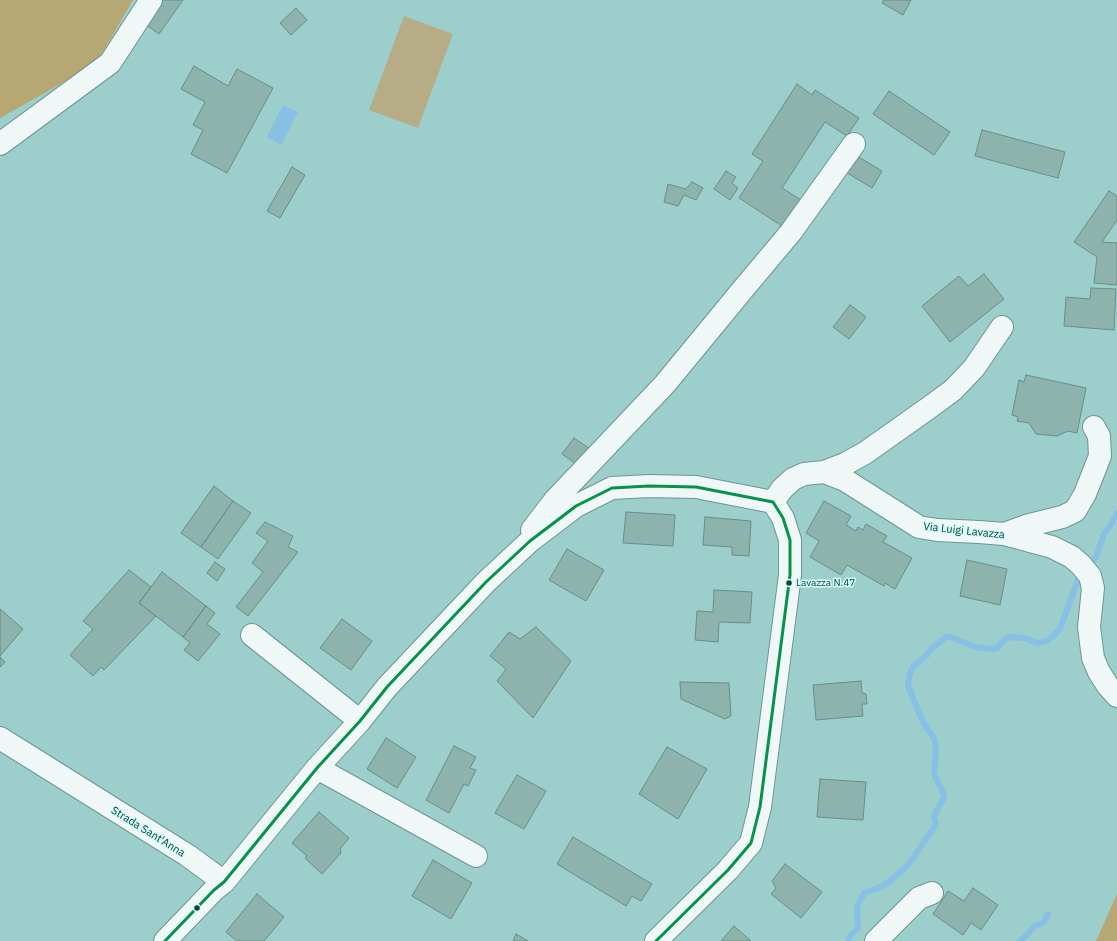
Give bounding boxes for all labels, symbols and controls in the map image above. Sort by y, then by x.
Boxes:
street label: Via Luigi Lavazza [923,520,1005,542]
place label: Lavazza N.47 [796,577,855,589]
marker: Lavazza N.47 [784,578,794,588]
street label: Strada Sant'Anna [109,804,187,860]
unlabelled marker [192,903,202,913]

